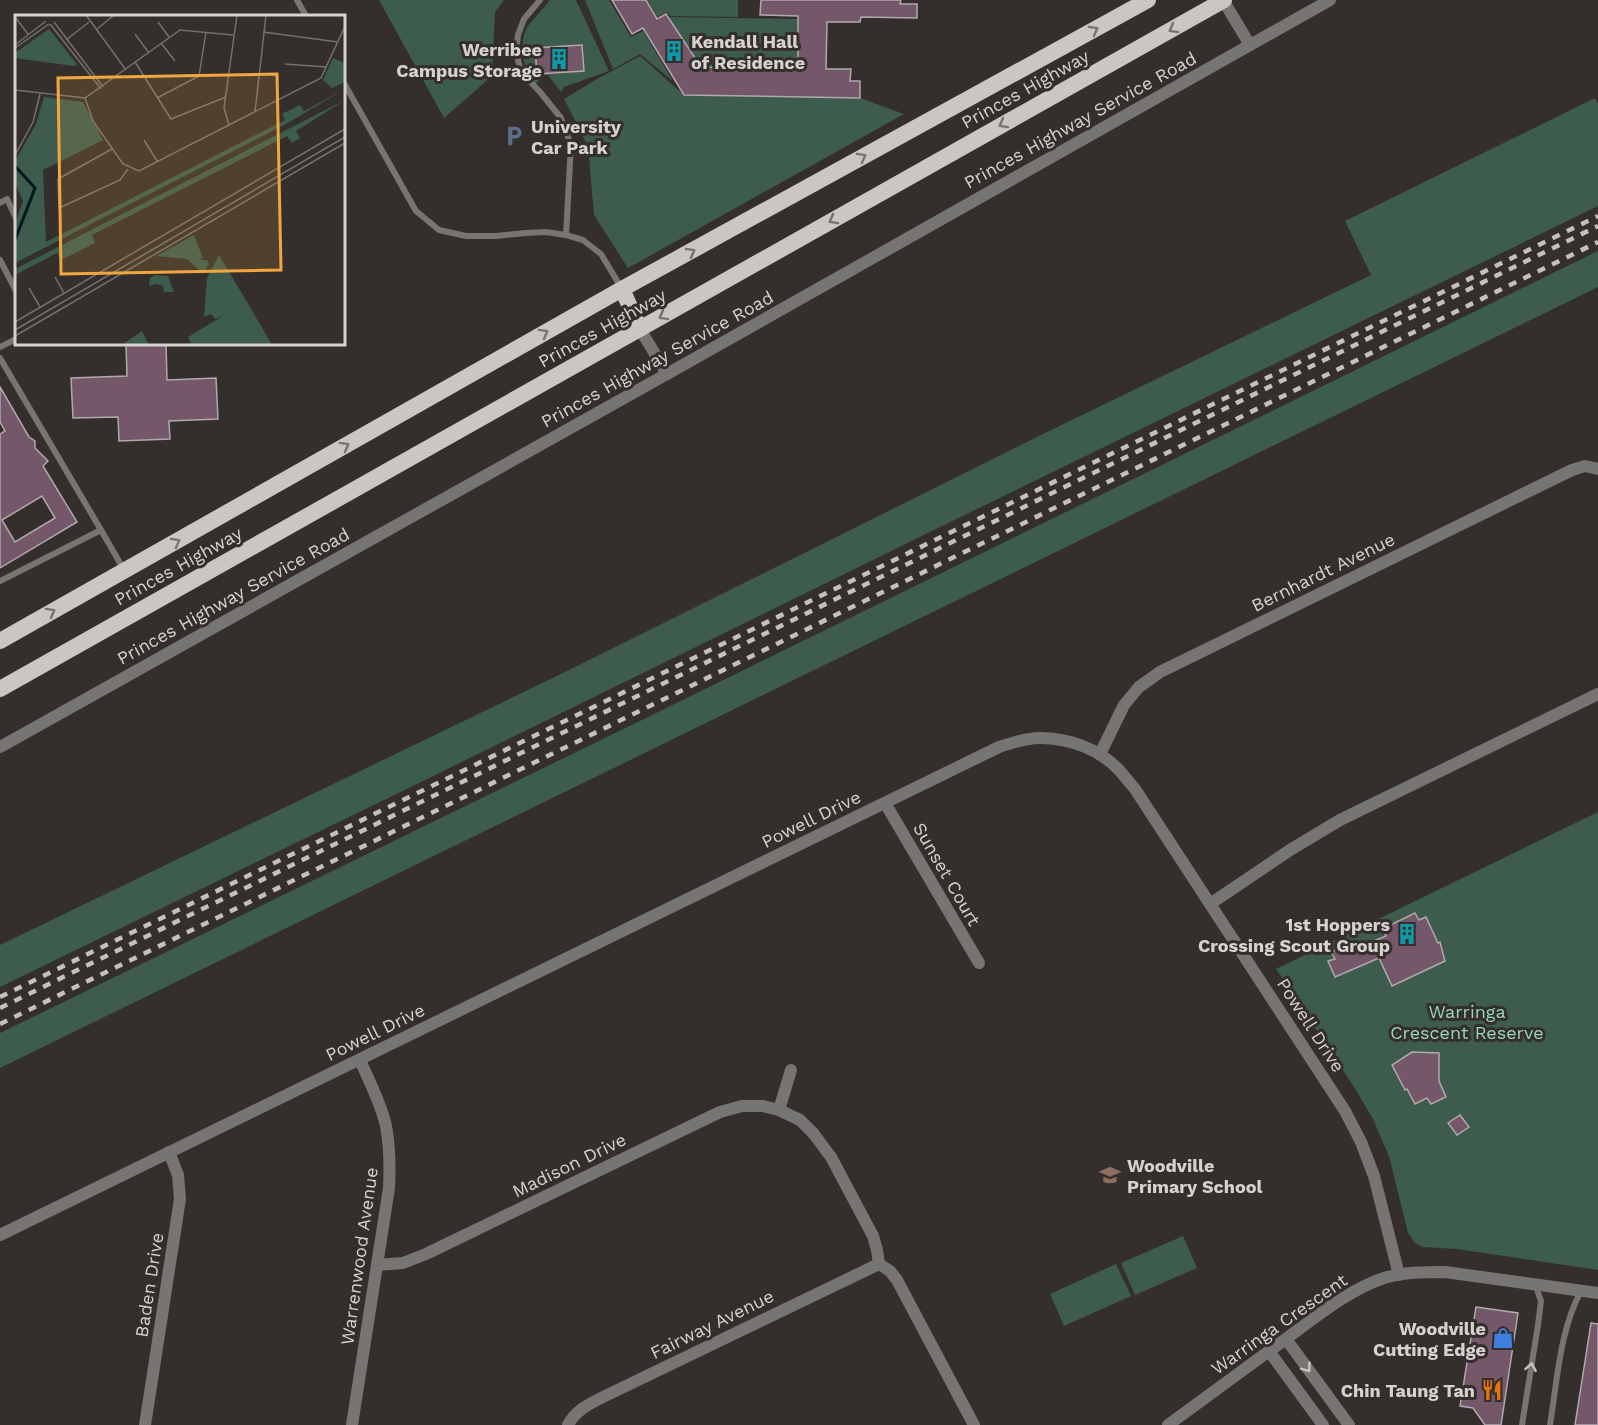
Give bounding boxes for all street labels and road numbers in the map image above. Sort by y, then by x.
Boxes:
street label: Princes Highway [957,45,1093,133]
street label: Princes Highway Service Road [960,47,1200,193]
street label: Princes Highway [534,284,670,372]
street label: Princes Highway Service Road [537,286,777,432]
street label: Princes Highway [110,522,246,610]
street label: Princes Highway Service Road [113,523,353,669]
street label: Bernhardt Avenue [1248,528,1398,616]
street label: Powell Drive [758,786,864,852]
street label: Sunset Court [909,819,985,930]
street label: Powell Drive [1273,974,1349,1076]
street label: Powell Drive [322,999,428,1065]
street label: Madison Drive [509,1128,629,1202]
street label: Warrenwood Avenue [336,1166,382,1346]
street label: Baden Drive [130,1231,168,1339]
street label: Warringa Crescent [1207,1269,1351,1379]
street label: Fairway Avenue [647,1285,777,1363]

